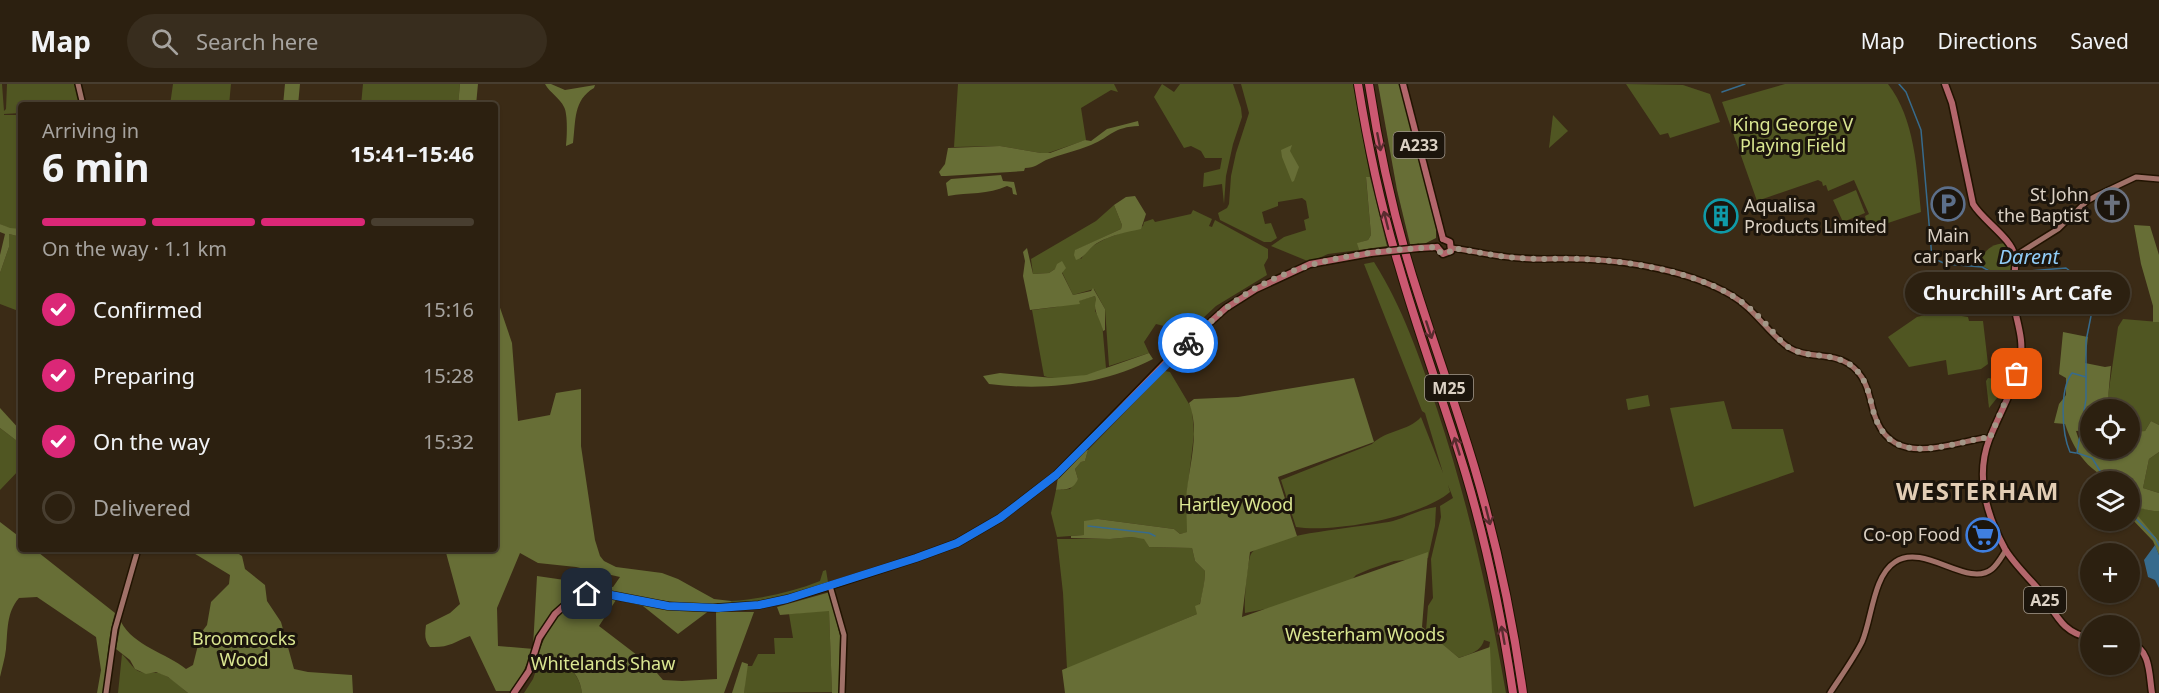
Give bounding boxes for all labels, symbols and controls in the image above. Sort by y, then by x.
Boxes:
search box [127,14,547,68]
text: Map [30,22,91,60]
icon: search [148,25,181,58]
text: Search here [196,26,318,56]
text: Map [1861,27,1905,55]
text: Directions [1938,27,2037,55]
text: Saved [2070,27,2129,55]
park label: King George V Playing Field [1733,112,1854,157]
text: Arriving in [42,117,139,144]
one-way arrow [1374,131,1385,151]
road number: A233 [1394,132,1444,158]
text: 15:41–15:46 [350,138,474,168]
text: 6 min [42,140,149,193]
place label: St John the Baptist [1997,182,2089,227]
parking icon: Main car park [1930,186,1966,222]
church icon: St John the Baptist [2094,187,2130,223]
place label: Aqualisa Products Limited [1744,193,1887,238]
building icon: Aqualisa Products Limited [1703,198,1739,234]
one-way arrow [1380,211,1391,230]
place label: Main car park [1913,223,1983,268]
text: On the way · 1.1 km [42,235,227,262]
water label: Darent [1999,243,2061,270]
callout: Churchill's Art Cafe [1904,272,2130,314]
text: Churchill's Art Cafe [1923,279,2112,306]
icon: check [42,293,75,326]
text: Confirmed [93,294,203,324]
text: 15:16 [423,296,474,323]
courier [1158,313,1218,373]
one-way arrow [1425,320,1436,339]
icon: bike [1172,327,1205,360]
pin [1991,348,2042,399]
icon: bag [2000,357,2033,390]
icon: check [42,359,75,392]
text: Preparing [93,360,195,390]
text: 15:28 [423,362,474,389]
road number: M25 [1425,375,1473,401]
map controls [2080,399,2140,675]
button: locate [2080,399,2140,459]
icon: check [42,425,75,458]
text: On the way [93,426,210,456]
text: 15:32 [423,428,474,455]
one-way arrow [1451,437,1462,456]
button: layers [2080,471,2140,531]
district label: WESTERHAM [1896,474,2060,507]
text: Delivered [93,492,191,522]
park label: Hartley Wood [1179,492,1293,516]
one-way arrow [1482,506,1494,525]
supermarket icon: Co-op Food [1965,517,2001,553]
place label: Co-op Food [1863,522,1960,546]
button: + [2080,543,2140,603]
pin [561,568,612,619]
icon: home [570,577,603,610]
road number: A25 [2024,587,2066,613]
button: − [2080,615,2140,675]
park label: Westerham Woods [1285,622,1445,646]
park label: Broomcocks Wood [192,626,296,671]
one-way arrow [1497,626,1508,646]
park label: Whitelands Shaw [531,651,675,675]

